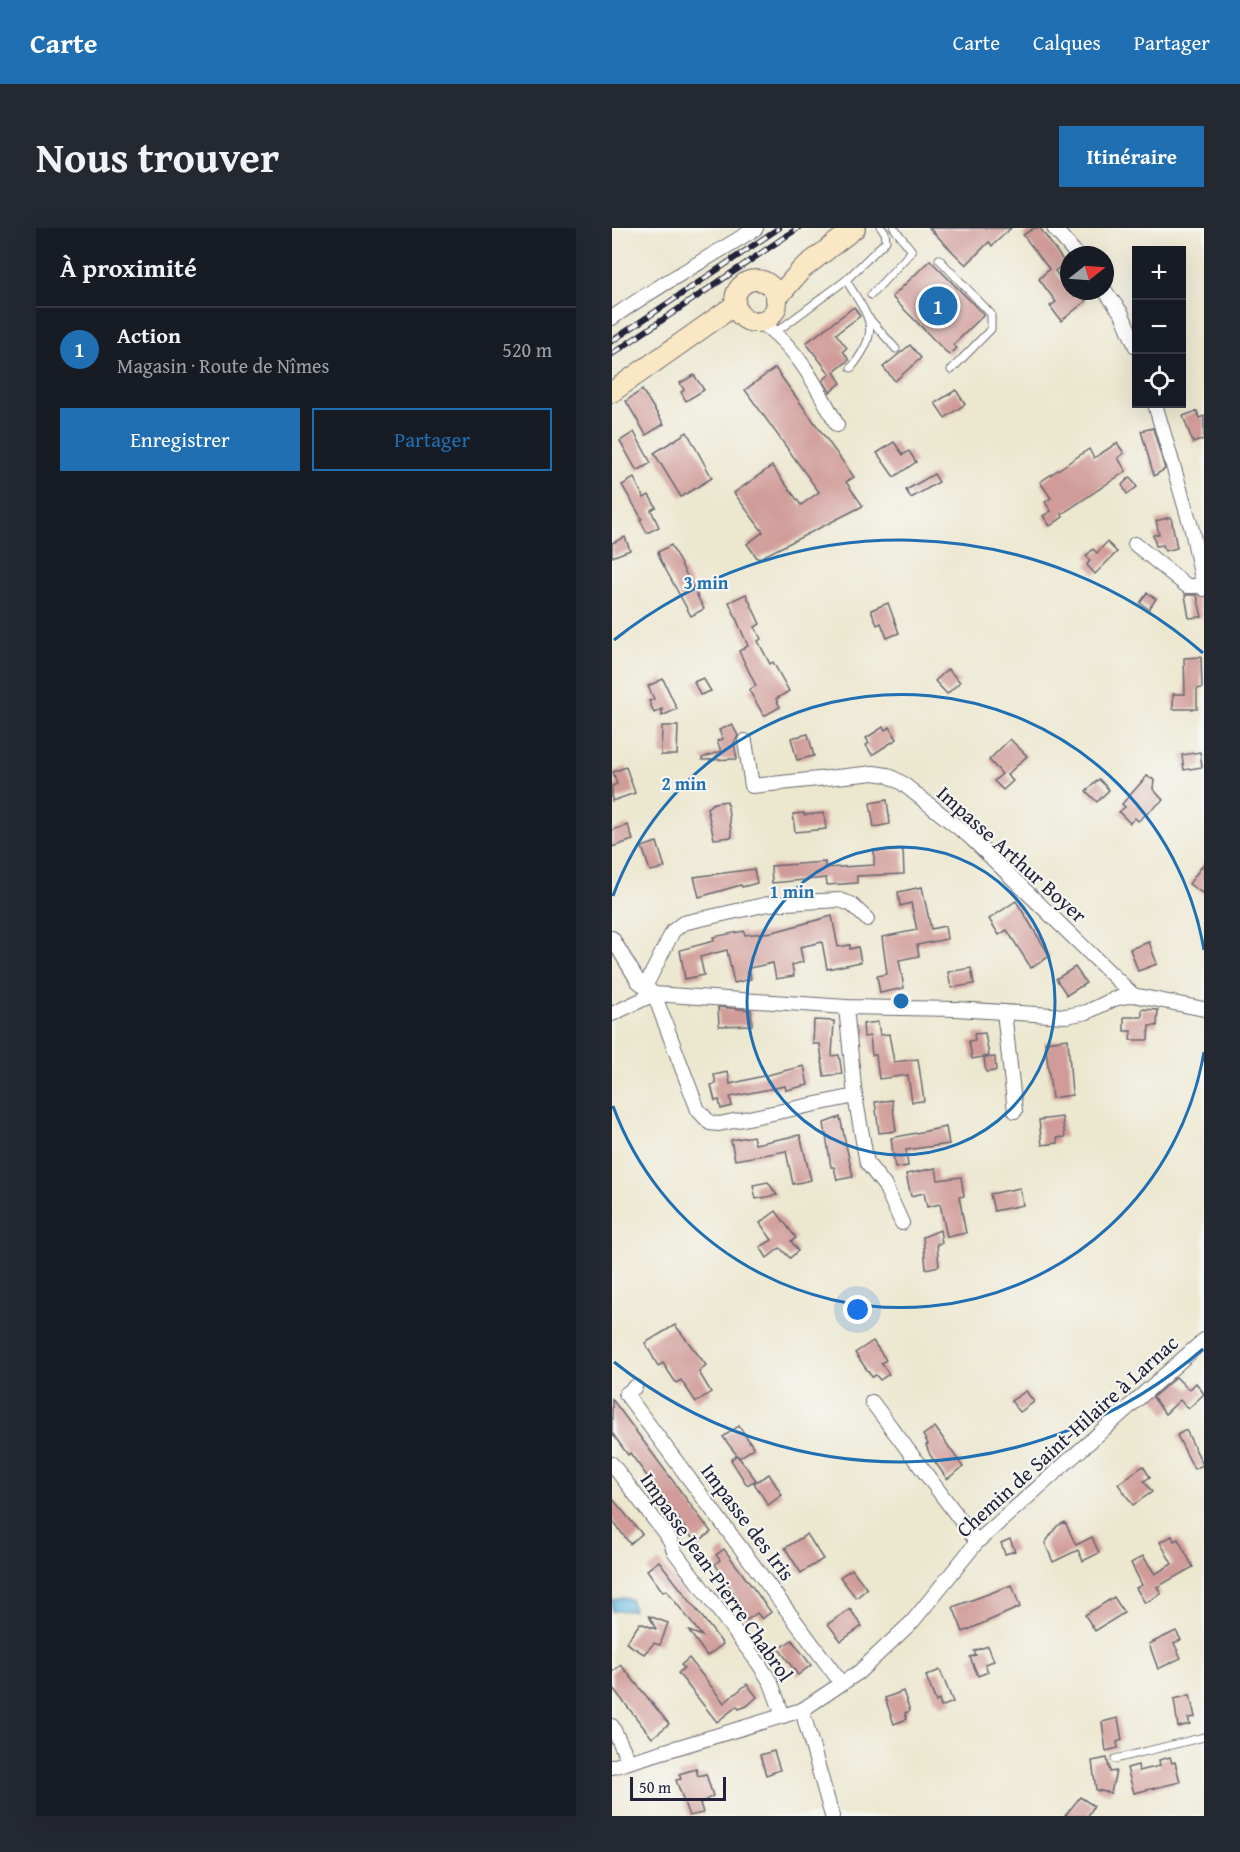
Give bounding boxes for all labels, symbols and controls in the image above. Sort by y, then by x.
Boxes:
text: Carte [30,22,97,63]
text: Carte [953,27,1000,58]
text: Calques [1033,27,1101,58]
text: Partager [1134,27,1210,58]
text: Nous trouver [36,126,279,187]
button: Itinéraire [1059,126,1204,187]
north arrow [1060,246,1114,300]
map controls [1132,246,1186,408]
button: + [1132,246,1186,300]
text: À proximité [60,248,197,287]
pin: 1 [918,284,958,328]
button: − [1132,300,1186,354]
text: Action [117,319,181,351]
text: 1 [74,335,85,364]
text: 520 m [502,335,552,364]
text: Magasin · Route de Nîmes [117,351,329,380]
button: locate [1132,354,1186,408]
button: Enregistrer [60,408,300,471]
button: Partager [312,408,552,471]
text: 3 min [684,569,729,596]
text: 2 min [662,770,707,797]
street label: Impasse Arthur Boyer [930,778,1094,930]
text: 1 min [770,878,815,905]
centre of rings [891,991,911,1011]
your location [843,1295,872,1324]
street label: Chemin de Saint-Hilaire à Larnac [949,1328,1185,1544]
street label: Impasse des Iris [694,1457,802,1587]
street label: Impasse Jean-Pierre Chabrol [633,1466,801,1688]
scale bar [630,1774,726,1802]
text: 50 m [639,1775,671,1799]

